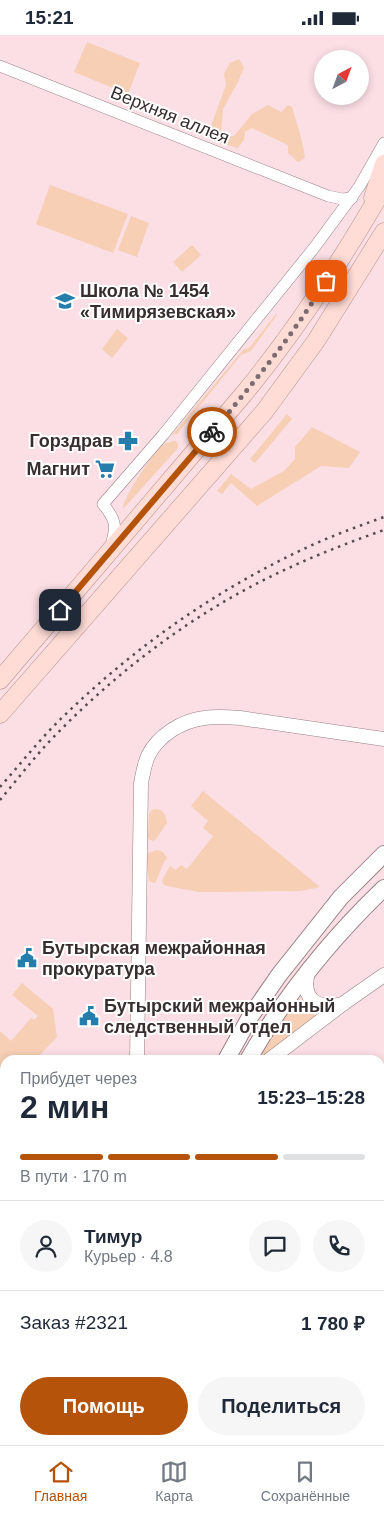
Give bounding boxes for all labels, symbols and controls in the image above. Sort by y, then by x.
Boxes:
text: 15:21 [25,7,74,28]
north arrow [314,50,369,105]
map controls [314,50,369,105]
street label: Верхняя аллея [108,82,232,148]
pin [305,260,347,302]
icon: bag [312,267,340,295]
place label: Школа № 1454 «Тимирязевская» [80,281,236,322]
school or university icon: Школа № 1454 «Тимирязевская» [54,290,76,312]
courier [187,407,237,457]
icon: bike [198,418,226,446]
pharmacy icon: Горздрав [117,430,139,452]
place label: Горздрав [29,431,113,451]
supermarket icon: Магнит [94,458,116,480]
place label: Магнит [27,459,90,479]
pin [39,589,81,631]
icon: home [46,596,74,624]
place label: Бутырская межрайонная прокуратура [42,938,266,979]
public building icon: Бутырская межрайонная прокуратура [16,947,38,969]
place label: Бутырский межрайонный следственный отдел [104,996,335,1037]
public building icon: Бутырский межрайонный следственный отдел [78,1005,100,1027]
text: Прибудет через [20,1070,137,1087]
text: 15:23–15:28 [257,1087,365,1108]
text: 2 мин [20,1089,109,1125]
text: В пути · 170 m [20,1168,127,1185]
button: person [20,1220,72,1272]
button: chat [249,1220,301,1272]
button: phone [313,1220,365,1272]
text: Тимур [84,1226,142,1247]
text: Курьер · 4.8 [84,1248,173,1265]
text: Заказ #2321 [20,1312,128,1333]
text: 1 780 ₽ [301,1313,365,1334]
button: Помощь [20,1377,188,1435]
button: Поделиться [198,1377,365,1435]
tab: Главная [34,1458,87,1504]
tab: Карта [155,1458,193,1504]
tab: Сохранённые [261,1458,350,1504]

